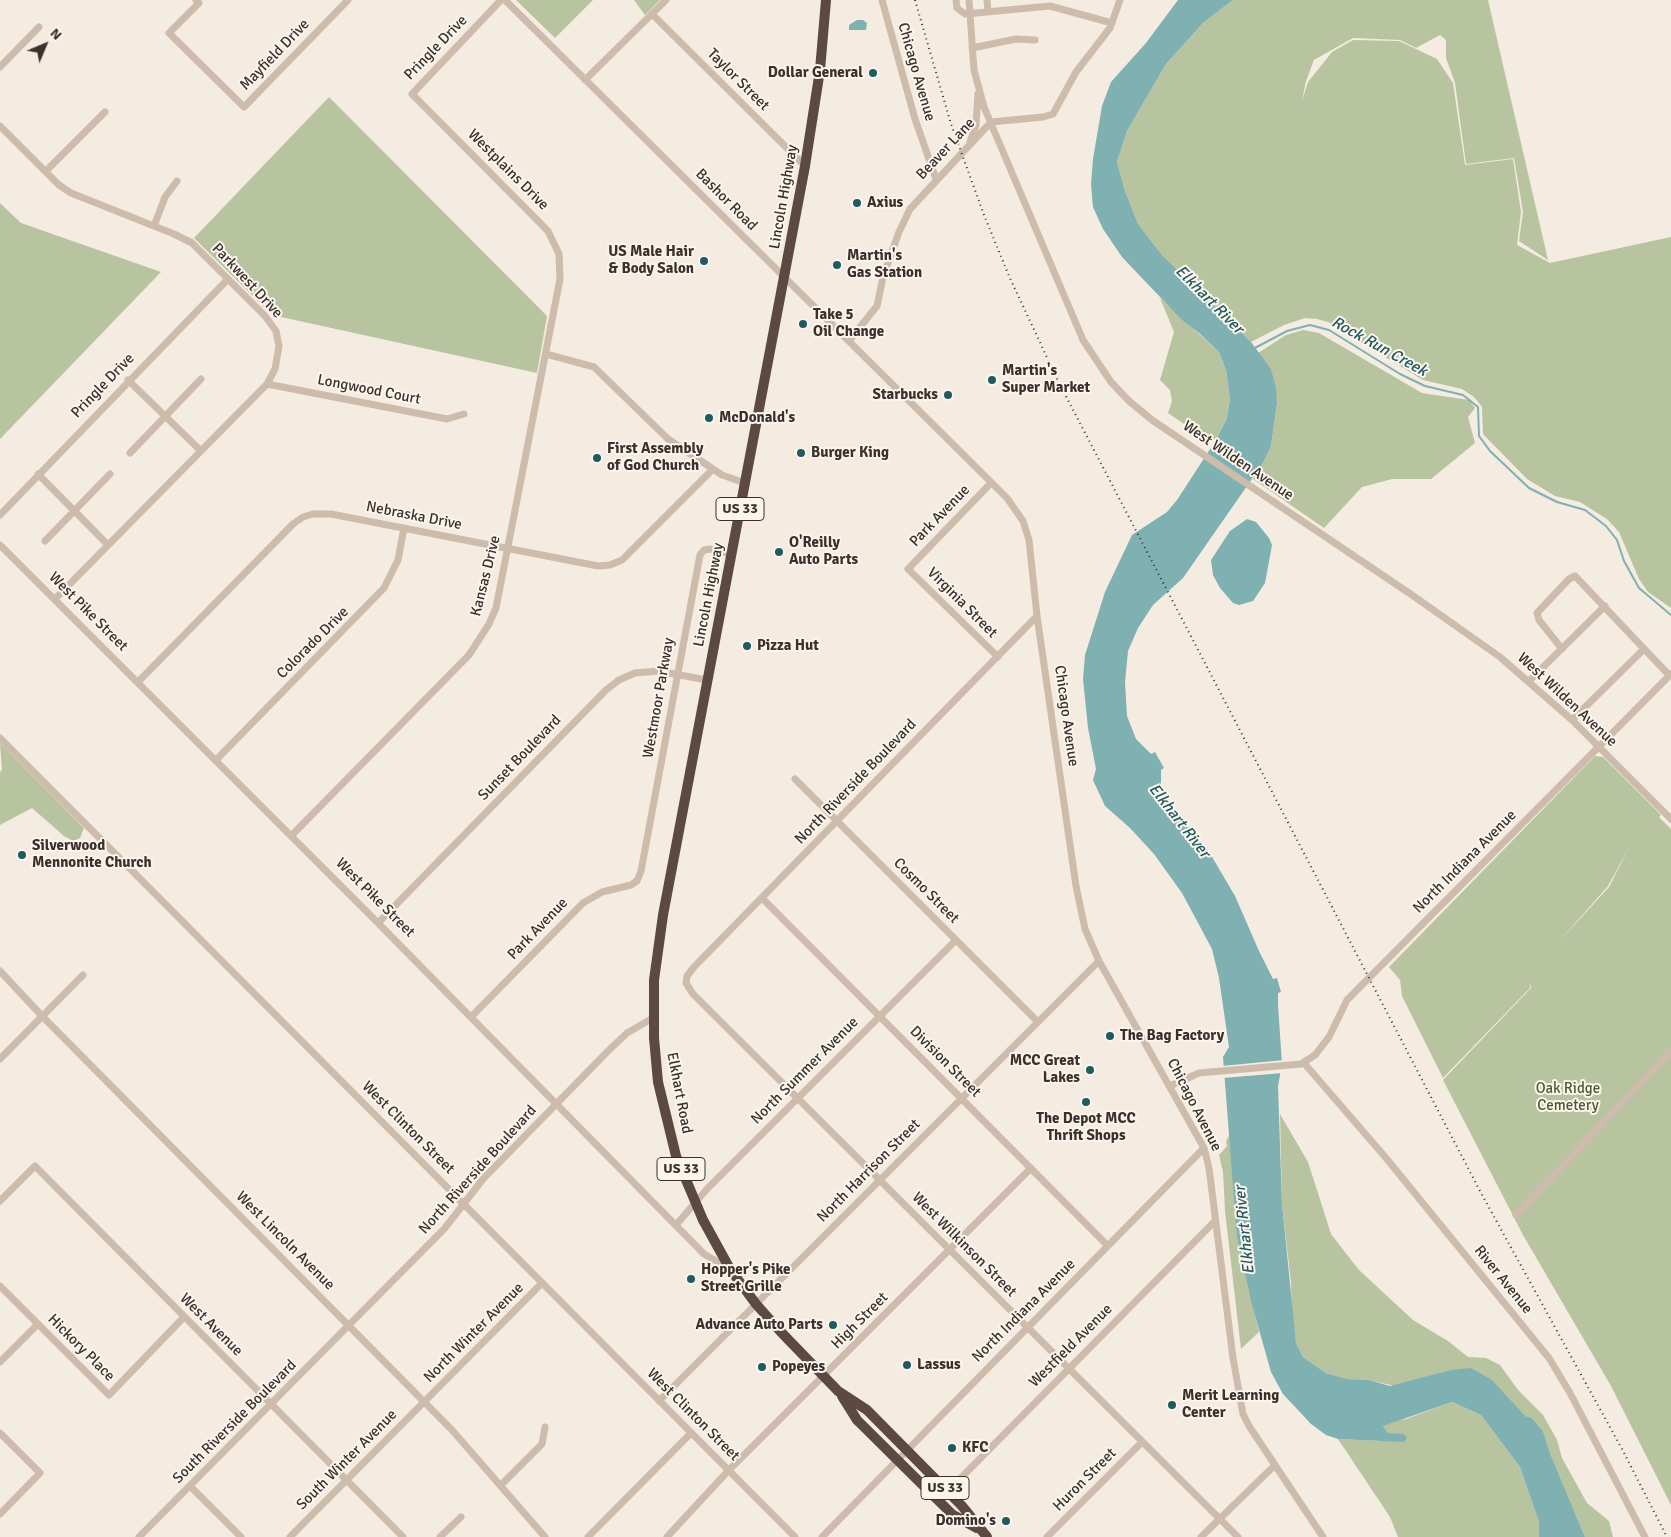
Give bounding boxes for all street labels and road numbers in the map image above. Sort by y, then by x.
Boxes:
street label: Pringle Drive [401,12,471,84]
street label: Mayfield Drive [237,16,313,94]
street label: Chicago Avenue [893,21,939,123]
street label: Taylor Street [703,45,773,115]
street label: Beaver Lane [913,114,979,184]
street label: Westplains Drive [464,126,552,214]
street label: Lincoln Highway [766,143,802,251]
street label: Bashor Road [691,165,761,235]
street label: Parkwest Drive [208,240,286,322]
street label: Pringle Drive [68,350,138,422]
street label: Longwood Court [316,371,422,409]
street label: West Wilden Avenue [1179,417,1297,505]
street label: Park Avenue [906,481,974,551]
street label: Nebraska Drive [365,498,463,534]
road number: US 33 [716,498,764,520]
street label: Kansas Drive [467,534,505,618]
street label: Lincoln Highway [690,541,728,649]
street label: Virginia Street [923,564,1001,642]
street label: West Pike Street [45,569,131,655]
street label: Colorado Drive [273,603,353,683]
street label: Westmoor Parkway [640,636,678,760]
street label: West Wilden Avenue [1513,649,1621,751]
street label: Chicago Avenue [1050,664,1082,768]
street label: Sunset Boulevard [475,712,565,804]
street label: North Riverside Boulevard [792,716,920,848]
street label: North Indiana Avenue [1410,807,1520,917]
street label: Cosmo Street [889,854,963,928]
street label: West Pike Street [332,855,418,941]
street label: Park Avenue [504,894,572,964]
street label: North Summer Avenue [748,1014,862,1128]
street label: Division Street [906,1023,984,1101]
street label: Elkhart Road [662,1051,696,1135]
street label: Chicago Avenue [1163,1056,1225,1154]
street label: West Clinton Street [358,1078,458,1178]
street label: North Riverside Boulevard [415,1102,541,1238]
street label: North Harrison Street [814,1116,924,1226]
road number: US 33 [657,1158,705,1180]
street label: West Lincoln Avenue [232,1188,338,1294]
street label: West Wilkinson Street [908,1189,1020,1301]
street label: River Avenue [1470,1242,1536,1318]
street label: North Indiana Avenue [969,1256,1079,1366]
street label: North Winter Avenue [420,1279,528,1387]
street label: High Street [828,1289,892,1353]
street label: West Avenue [176,1290,246,1360]
street label: Westfield Avenue [1026,1301,1116,1391]
street label: Hickory Place [44,1311,118,1385]
street label: South Riverside Boulevard [169,1356,301,1488]
street label: West Clinton Street [643,1365,743,1465]
street label: South Winter Avenue [293,1406,401,1514]
street label: Huron Street [1050,1445,1120,1515]
road number: US 33 [921,1476,969,1500]

